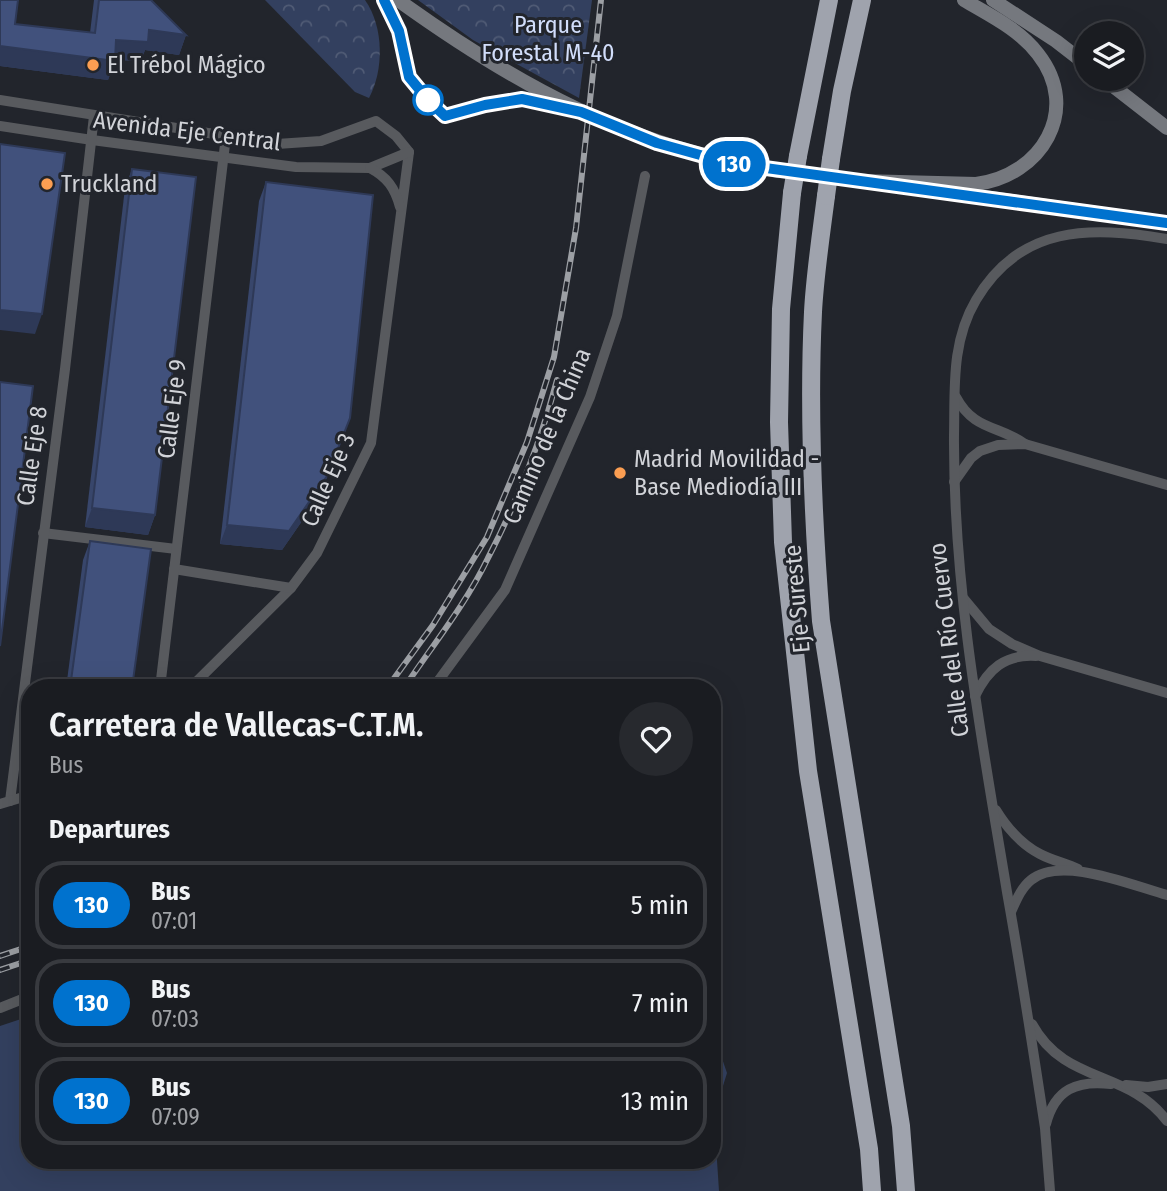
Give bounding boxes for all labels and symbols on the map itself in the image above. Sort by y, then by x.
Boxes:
park label: Parque Forestal M-40 [481,11,615,67]
place label: El Trébol Mágico [107,51,266,79]
marker: El Trébol Mágico [85,57,101,73]
unlabelled marker [413,85,443,115]
street label: Avenida Eje Central [92,106,282,156]
line badge: 130 [694,141,774,187]
place label: Truckland [61,170,157,198]
marker: Truckland [39,176,55,192]
street label: Camino de la China [497,344,597,528]
street label: Calle Eje 9 [152,358,192,460]
street label: Calle Eje 8 [11,404,53,508]
street label: Calle Eje 3 [295,429,361,531]
place label: Madrid Movilidad - Base Mediodía III [634,445,819,501]
marker: Madrid Movilidad - Base Mediodía III [612,465,628,481]
street label: Calle del Río Cuervo [923,541,975,739]
street label: Eje Sureste [778,544,816,654]

